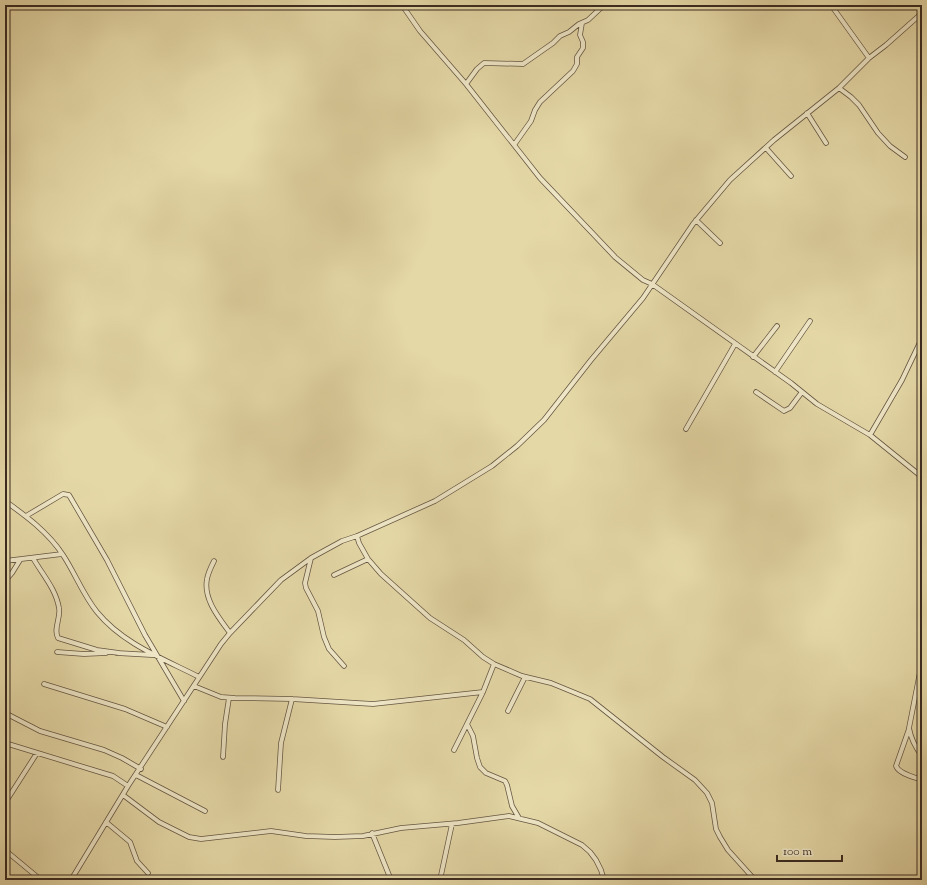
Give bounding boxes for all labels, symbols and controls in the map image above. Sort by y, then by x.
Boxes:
scale bar [777,837,842,863]
text: 100 m [783,843,812,861]

